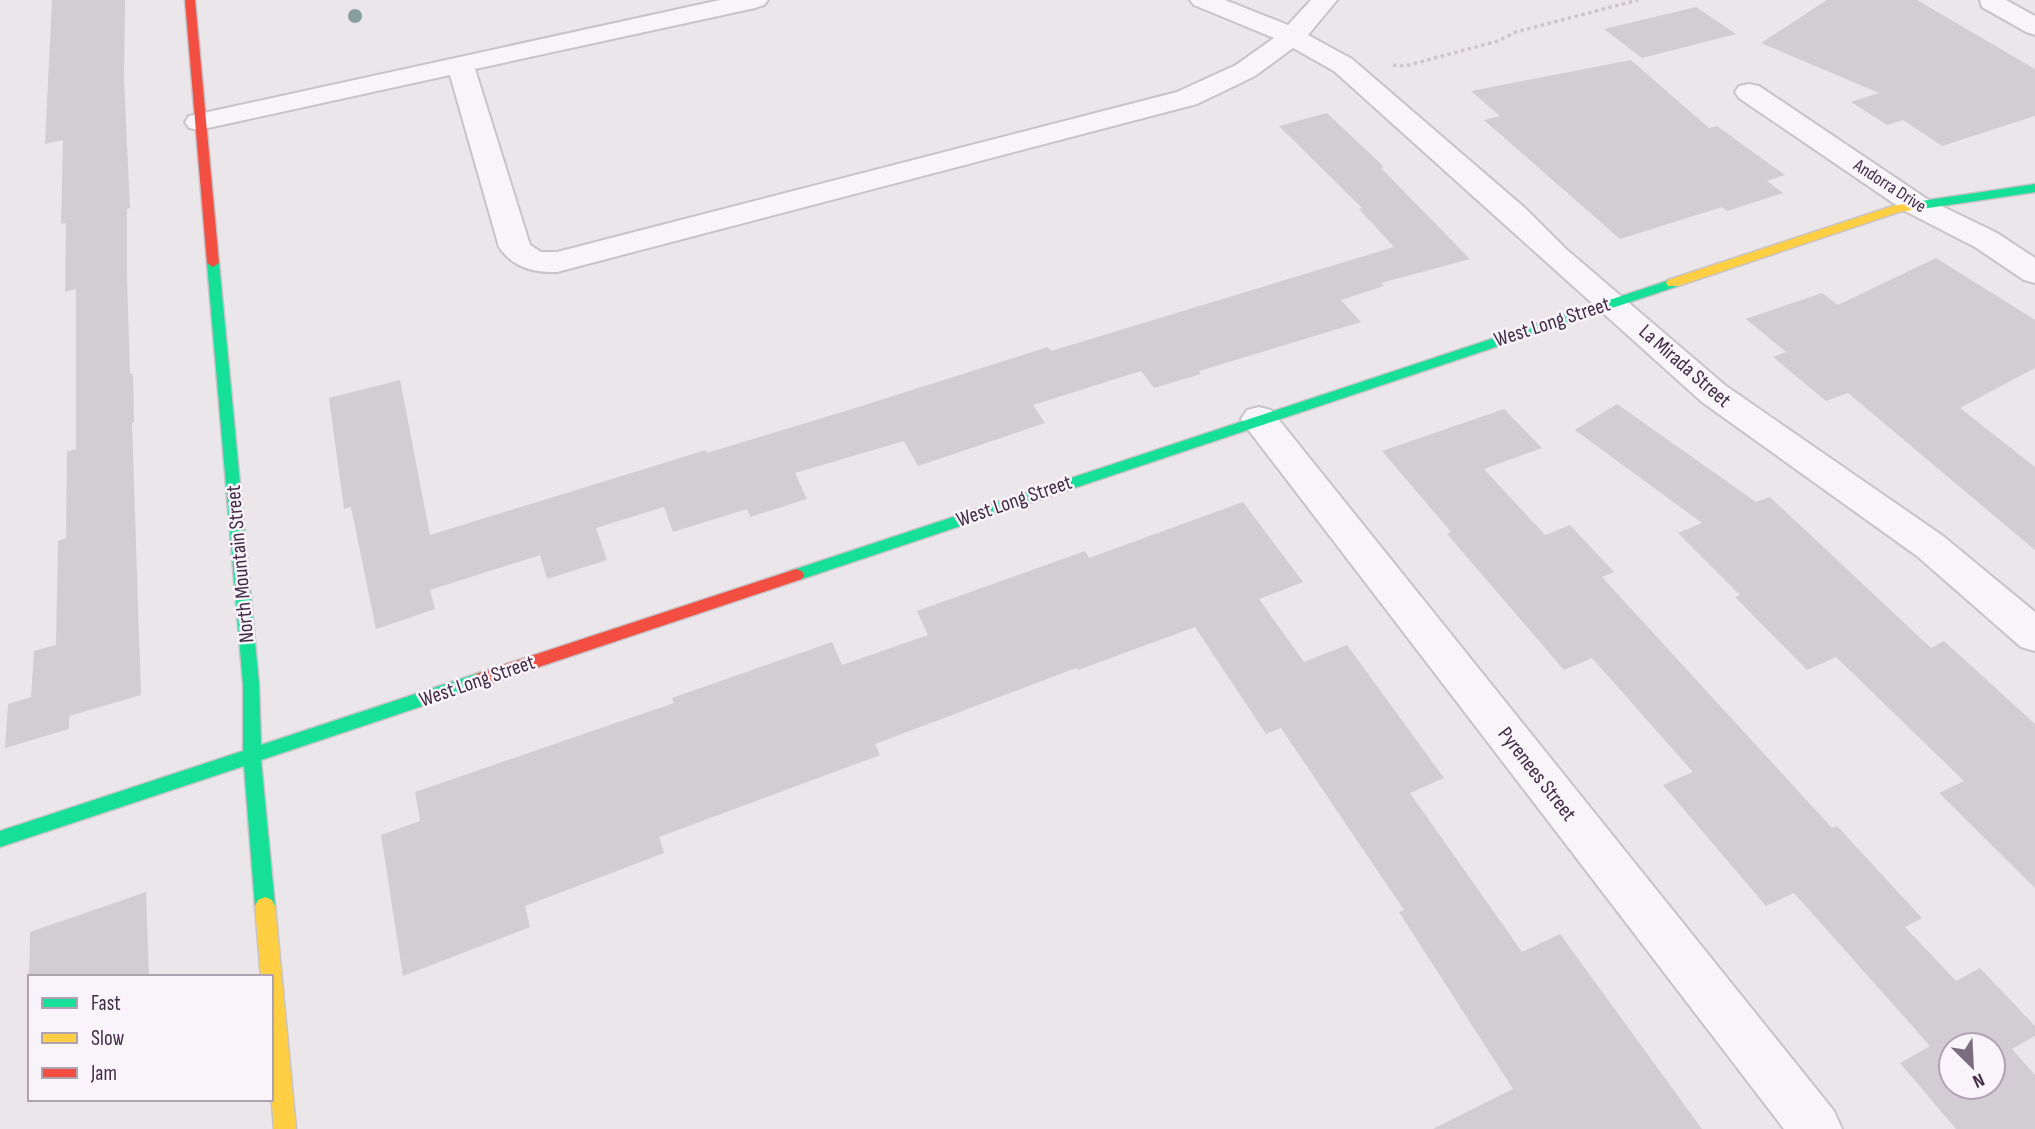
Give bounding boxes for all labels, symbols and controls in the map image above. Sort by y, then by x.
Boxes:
street label: Andorra Drive [1849,154,1930,217]
street label: West Long Street [1491,292,1613,352]
street label: La Mirada Street [1634,319,1736,413]
street label: West Long Street [953,470,1075,532]
street label: North Mountain Street [221,484,259,644]
street label: West Long Street [416,650,538,712]
street label: Pyrenees Street [1493,722,1581,826]
legend [28,975,273,1101]
text: Fast [91,991,121,1016]
text: Slow [91,1026,125,1051]
north arrow [1937,1031,2007,1101]
text: Jam [90,1061,117,1086]
text: N [1969,1068,1988,1093]

